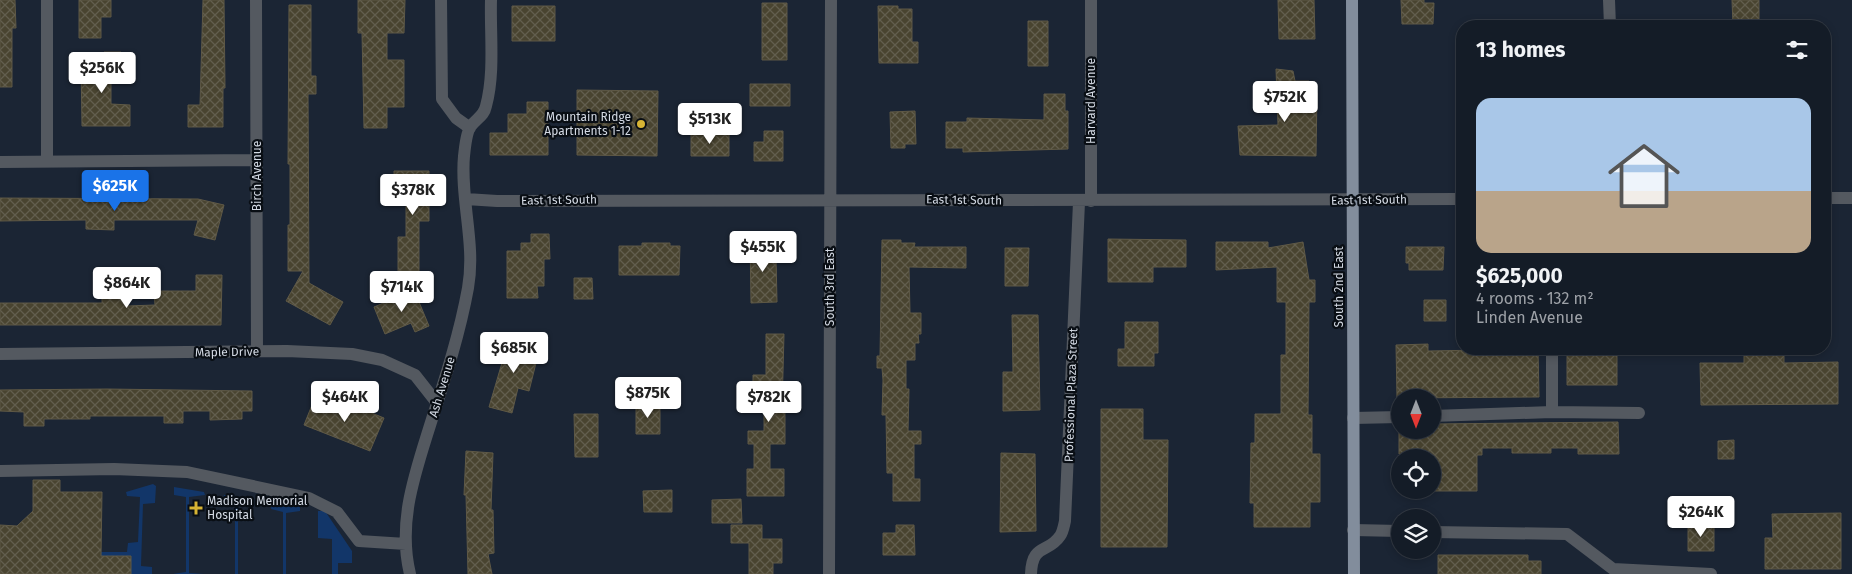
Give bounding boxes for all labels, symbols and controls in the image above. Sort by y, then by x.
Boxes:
icon: filters [1783,36,1811,64]
text: 13 homes [1476,37,1566,63]
pin: $256K [67,52,137,94]
text: $256K [80,58,124,77]
street label: Harvard Avenue [1084,58,1098,144]
pin: $752K [1250,80,1320,123]
text: $752K [1264,87,1306,106]
pin: $513K [675,102,745,145]
text: $513K [689,109,731,128]
place label: Mountain Ridge Apartments 1-12 [544,110,631,138]
marker: Mountain Ridge Apartments 1-12 [635,118,647,130]
icon: home [1599,131,1689,221]
street label: Birch Avenue [250,141,264,211]
pin: $625K [80,170,150,212]
pin: $378K [378,174,448,216]
text: $625K [93,176,137,195]
text: $378K [391,180,435,199]
street label: East 1st South [521,192,597,208]
street label: East 1st South [926,192,1002,208]
street label: East 1st South [1331,192,1407,208]
pin: $455K [728,230,798,273]
text: $455K [741,237,785,256]
street label: South 2nd East [1332,246,1346,328]
street label: South 3rd East [823,247,837,326]
text: $625,000 [1476,263,1563,289]
pin: $864K [92,266,162,309]
pin: $714K [367,270,437,313]
text: $864K [104,273,150,292]
text: $714K [381,277,423,296]
text: 4 rooms · 132 m² [1476,289,1594,308]
text: Linden Avenue [1476,308,1583,327]
street label: Professional Plaza Street [1062,327,1080,462]
pin: $685K [479,332,549,374]
text: $685K [491,338,537,357]
street label: Maple Drive [195,344,259,360]
street label: Ash Avenue [426,355,458,419]
pin: $875K [613,376,683,419]
pin: $464K [310,380,380,423]
pin: $782K [734,380,804,423]
text: $875K [626,383,670,402]
text: $464K [322,387,368,406]
text: $782K [747,387,791,406]
north arrow [1391,389,1441,439]
map controls [1391,389,1441,559]
button: locate [1391,449,1441,499]
place label: Madison Memorial Hospital [207,494,308,522]
pin: $264K [1666,496,1736,538]
marker: Madison Memorial Hospital [189,501,203,515]
text: $264K [1678,502,1724,521]
button: layers [1391,509,1441,559]

